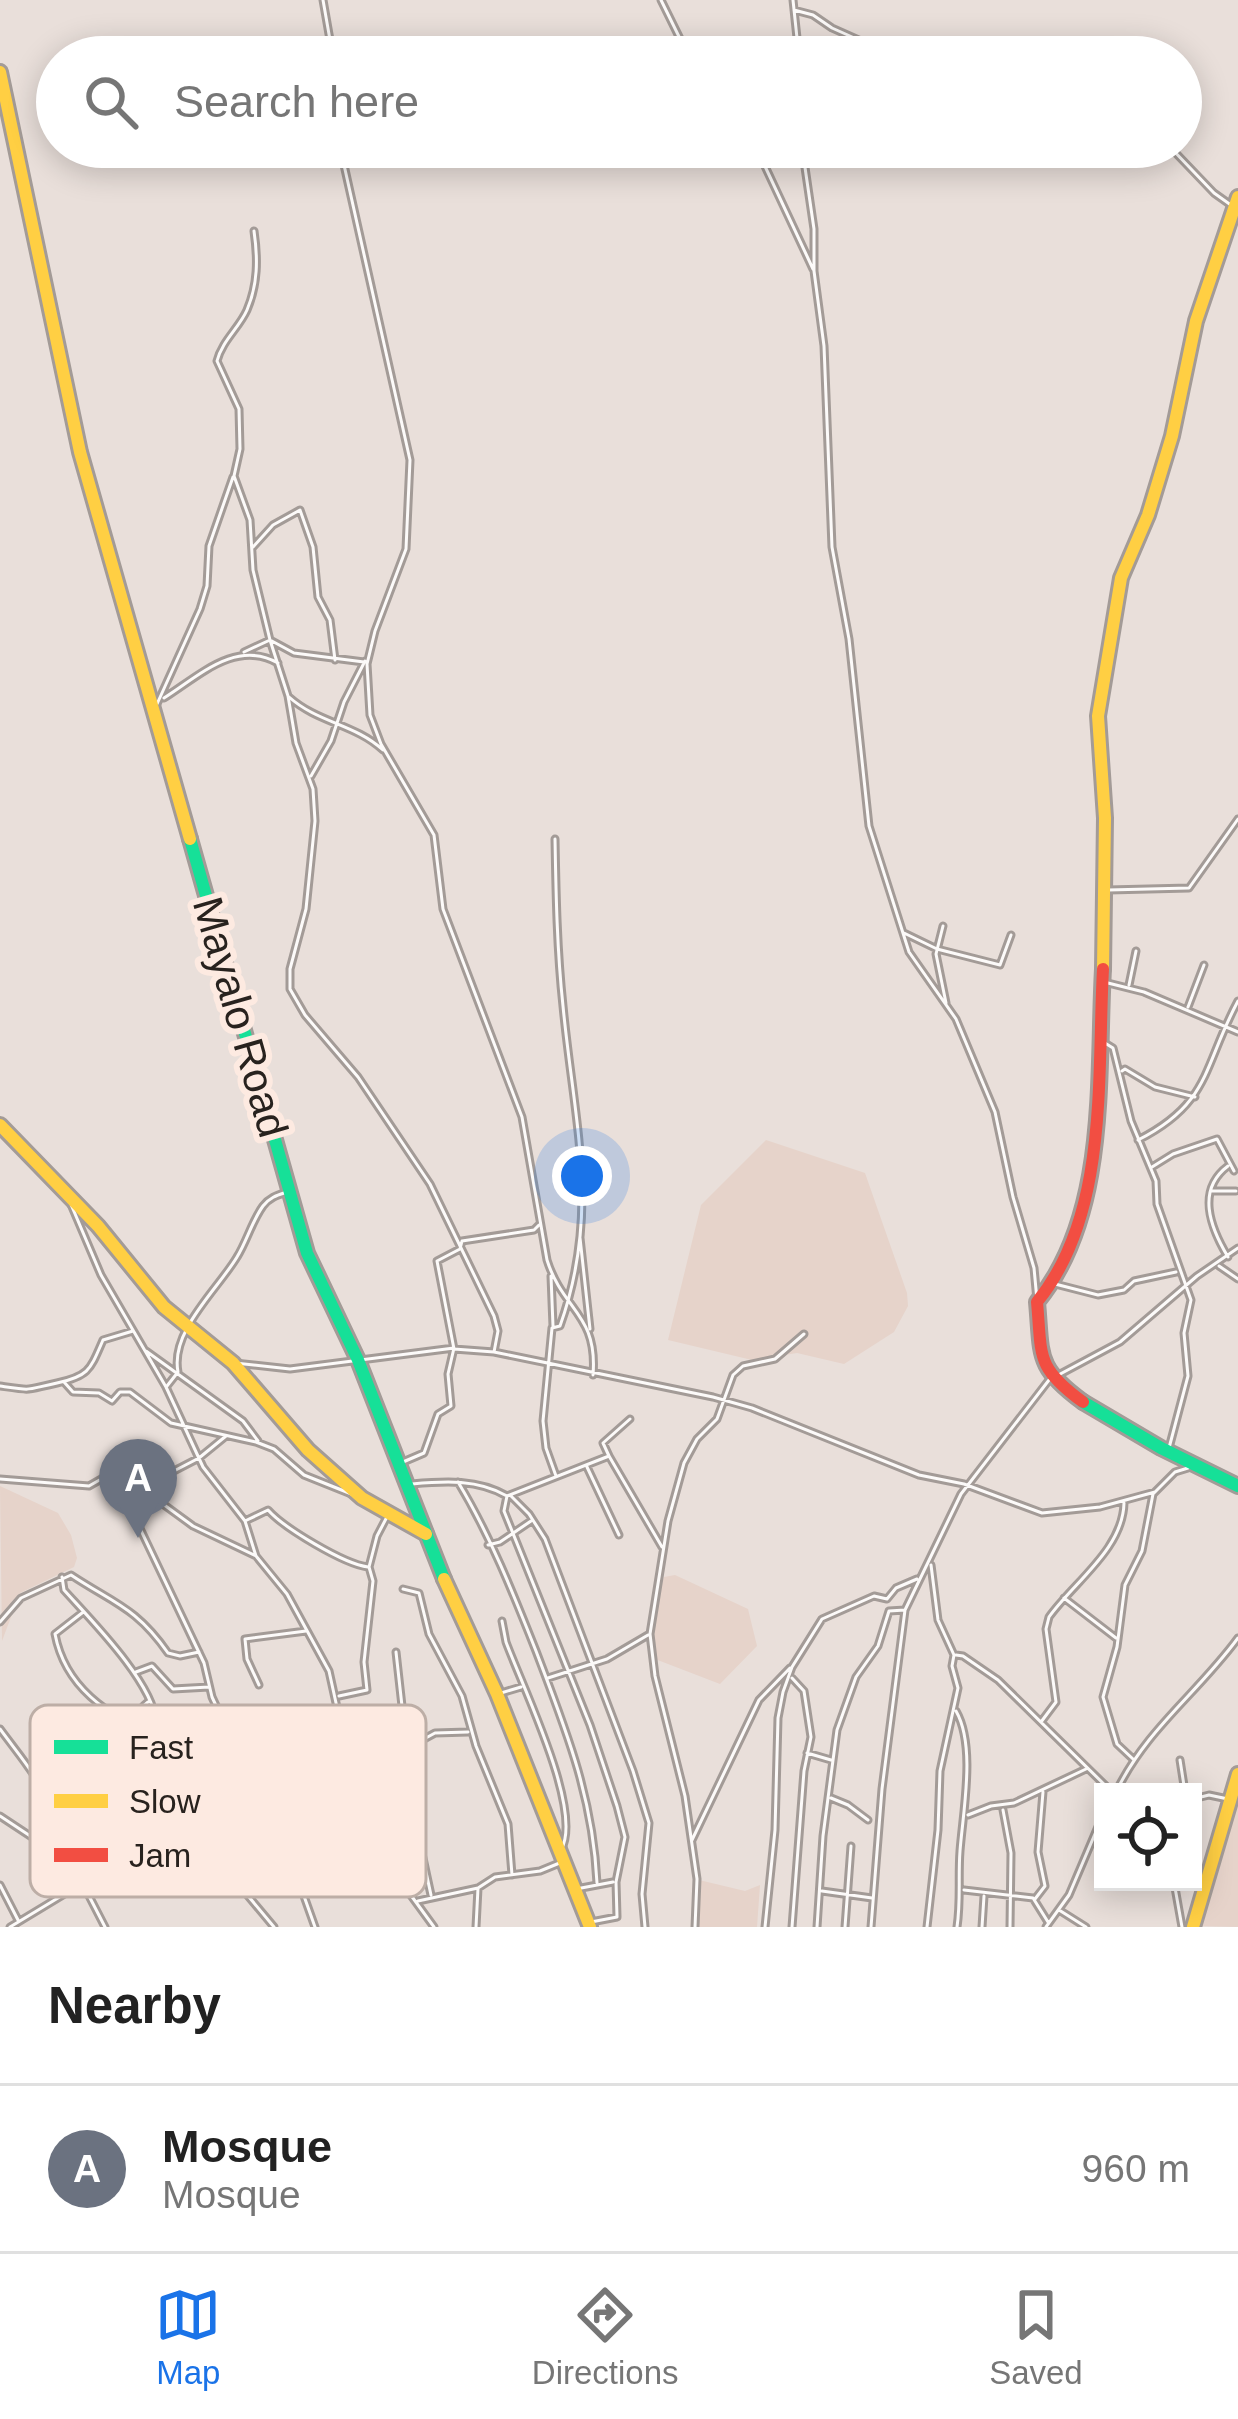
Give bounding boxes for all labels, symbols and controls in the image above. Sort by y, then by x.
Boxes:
search box [36,36,1202,168]
icon: search [78,69,144,135]
text: Search here [174,76,419,127]
street label: Mayalo Road [184,892,297,1143]
your location [552,1146,612,1206]
pin: A [99,1439,177,1538]
legend [30,1705,426,1897]
text: Fast [129,1729,193,1766]
text: Slow [129,1783,201,1820]
map controls [1094,1783,1202,1891]
button: locate [1094,1783,1202,1891]
text: Jam [129,1837,191,1874]
text: Nearby [48,1977,221,2034]
text: Mosque [162,2121,332,2172]
text: A [73,2147,101,2190]
text: 960 m [1082,2147,1190,2190]
text: Mosque [162,2173,301,2216]
tab: Map [155,2282,221,2392]
tab: Directions [532,2282,679,2392]
tab: Saved [989,2282,1083,2392]

